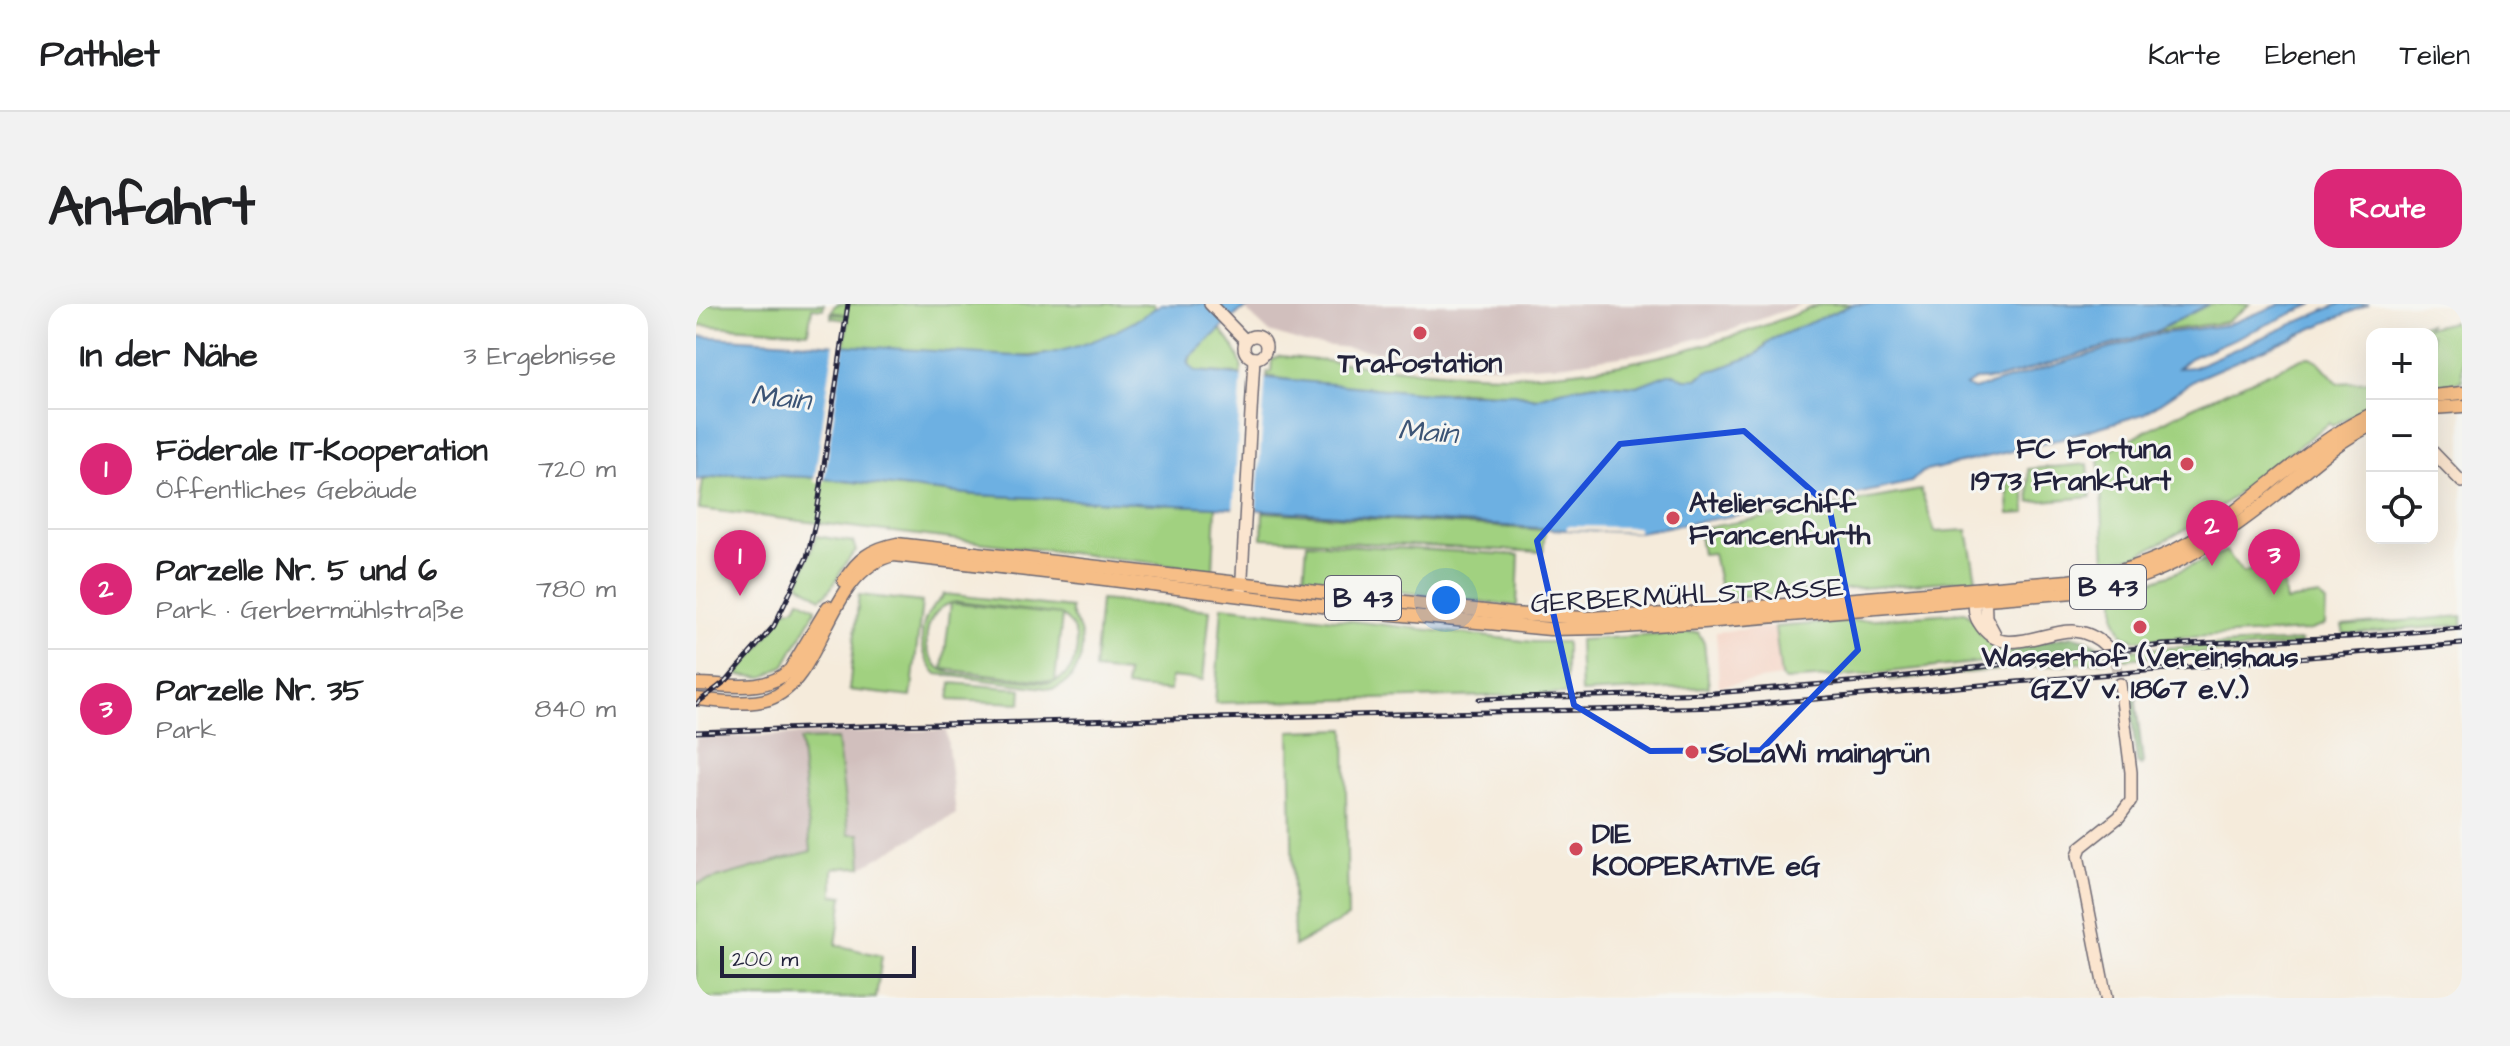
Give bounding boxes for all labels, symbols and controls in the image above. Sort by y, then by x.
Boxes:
text: Pathlet [40,29,160,81]
text: Karte [2148,36,2221,75]
text: Ebenen [2265,36,2356,75]
text: Teilen [2400,36,2470,75]
text: Anfahrt [48,169,255,247]
button: Route [2314,169,2462,248]
marker: Trafostation [1411,324,1429,342]
map controls [2366,328,2438,544]
button: + [2366,328,2438,400]
text: In der Nähe [80,332,258,380]
text: 3 Ergebnisse [463,338,616,374]
place label: Trafostation [1337,344,1502,383]
water label: Main [749,374,815,422]
button: − [2366,400,2438,472]
water label: Main [1397,409,1462,455]
text: Föderale IT-Kooperation [156,430,488,472]
place label: FC Fortuna 1973 Frankfurt [1971,430,2172,501]
text: 1 [104,451,108,487]
text: 720 m [538,451,616,487]
marker: FC Fortuna 1973 Frankfurt [2178,455,2196,473]
text: Öffentliches Gebäude [156,472,417,508]
button: locate [2366,472,2438,544]
place label: Atelierschiff Francenfurth [1689,484,1872,555]
pin: 2 [2186,500,2238,566]
marker: Atelierschiff Francenfurth [1664,509,1682,527]
pin: 3 [2248,529,2300,595]
pin: 1 [714,530,766,596]
text: Parzelle Nr. 5 und 6 [156,550,437,592]
road number: B 43 [2070,565,2146,609]
street label: GERBERMÜHLSTRASSE [1530,568,1845,623]
text: 2 [99,571,113,607]
text: 780 m [536,571,616,607]
road number: B 43 [1325,576,1401,620]
your location [1426,580,1466,620]
text: Park · Gerbermühlstraße [156,592,464,628]
marker: Wasserhof (Vereinshaus GZV v. 1867 e.V.) [2131,618,2149,636]
place label: Wasserhof (Vereinshaus GZV v. 1867 e.V.) [1980,638,2299,709]
text: Parzelle Nr. 35 [156,670,364,712]
text: 3 [99,691,113,727]
text: 840 m [534,691,616,727]
text: Park [156,712,216,748]
place label: SoLaWi maingrün [1707,734,1930,775]
marker: SoLaWi maingrün [1683,743,1701,761]
place label: DIE KOOPERATIVE eG [1592,815,1821,886]
marker: DIE KOOPERATIVE eG [1567,840,1585,858]
scale bar [720,942,916,978]
text: 200 m [732,944,798,975]

